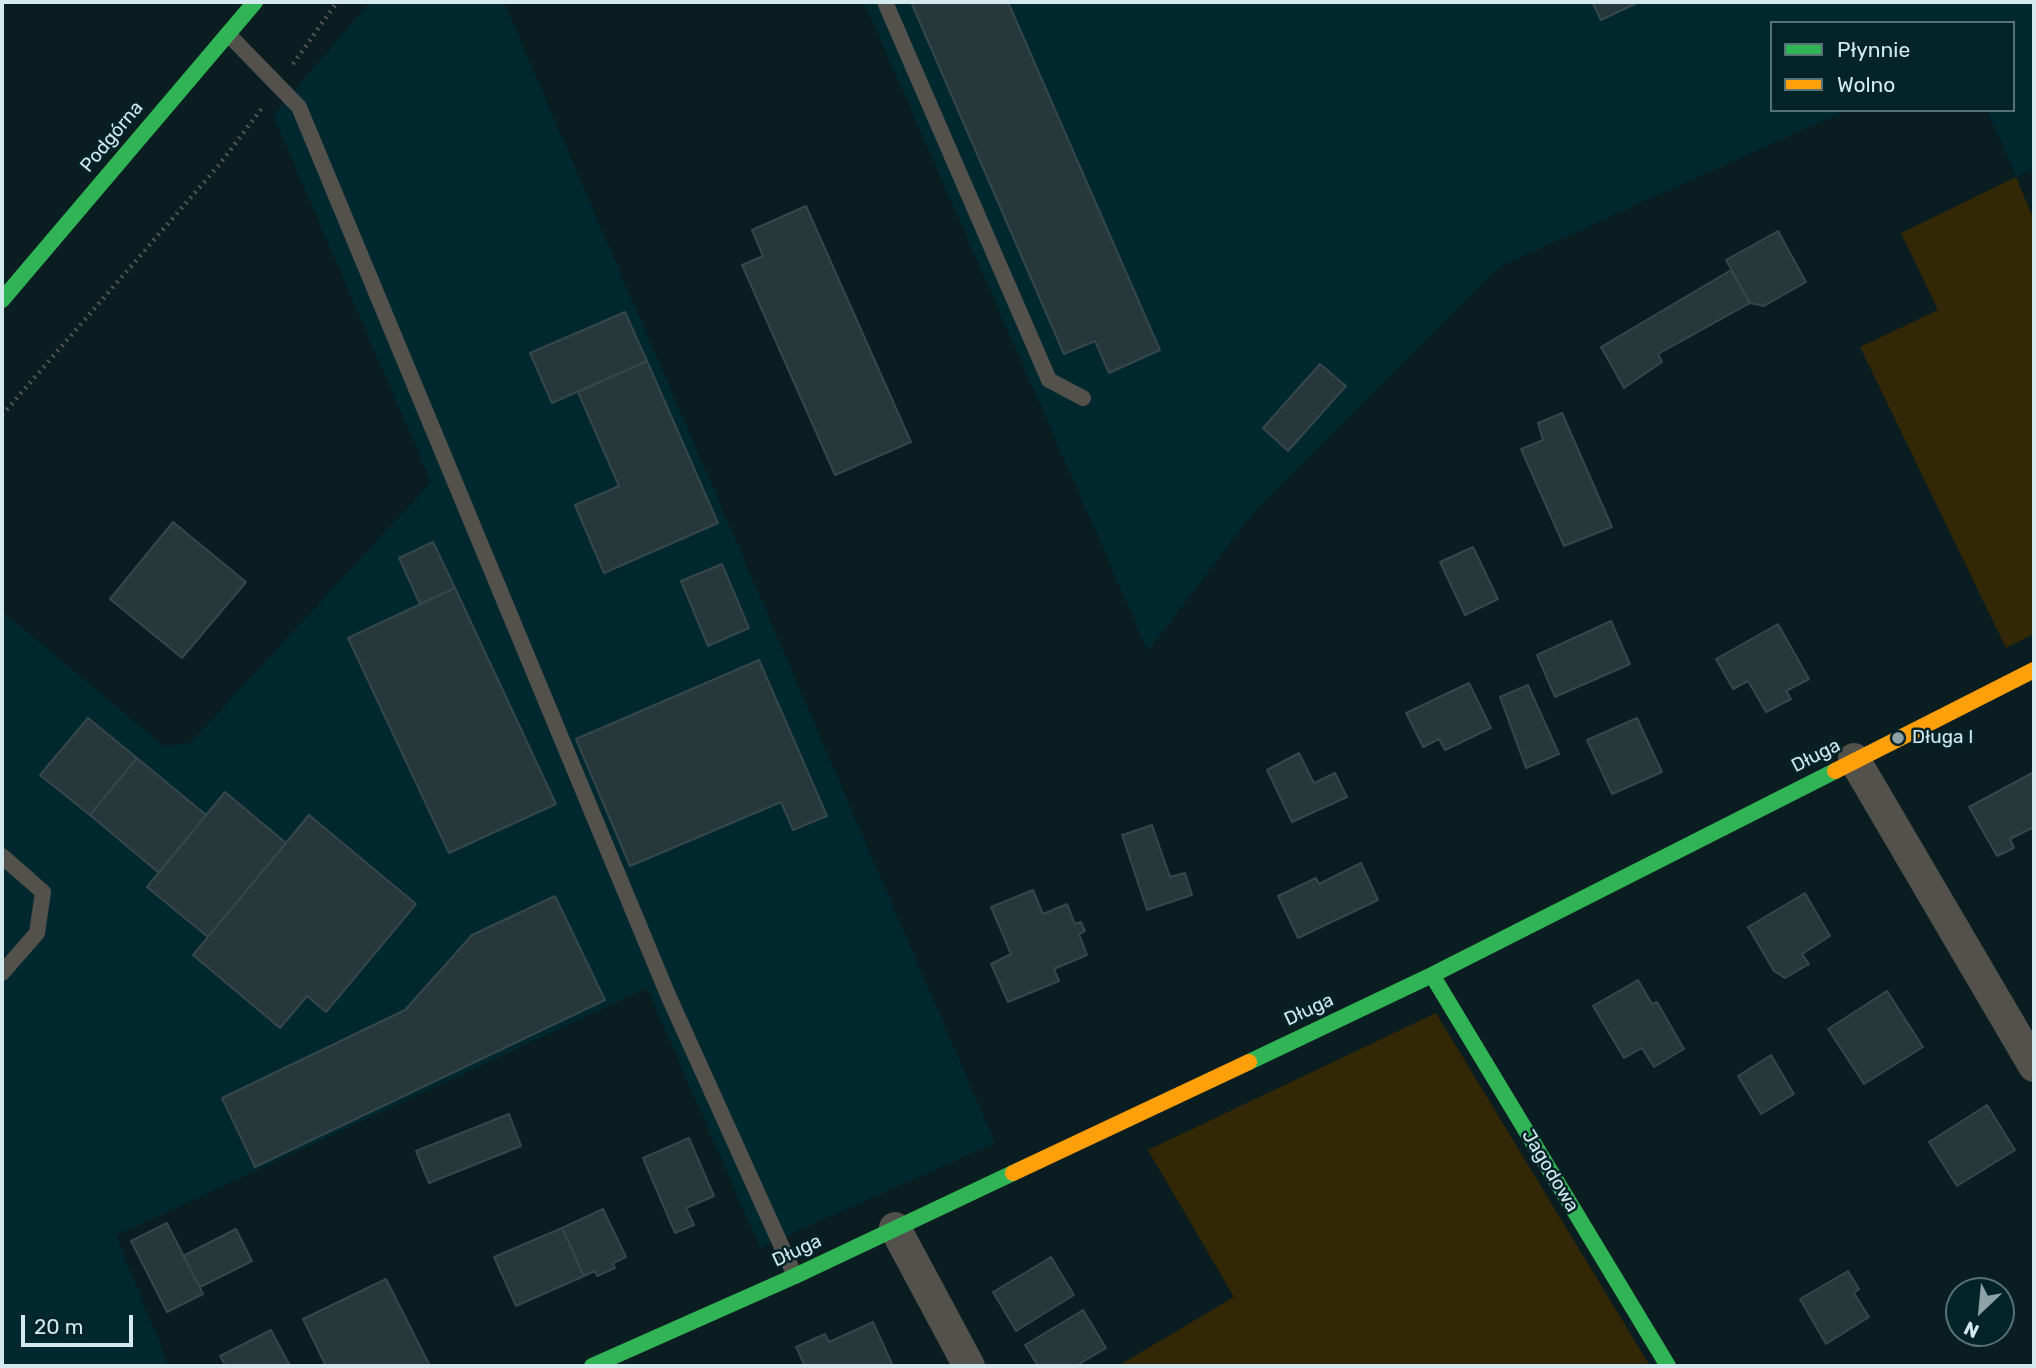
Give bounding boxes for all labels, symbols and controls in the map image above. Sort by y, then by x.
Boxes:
legend [1770,21,2015,112]
text: Płynnie [1837,37,1910,62]
text: Wolno [1837,72,1895,97]
street label: Podgórna [76,97,148,177]
place label: Długa I [1912,727,1973,749]
marker: Długa I [1890,730,1906,746]
street label: Długa [1788,734,1844,778]
street label: Długa [1281,989,1337,1031]
street label: Jagodowa [1517,1126,1583,1216]
street label: Długa [769,1230,825,1272]
north arrow [1945,1277,2015,1347]
scale bar [24,1302,136,1346]
text: 20 m [34,1314,83,1339]
text: N [1960,1316,1983,1343]

